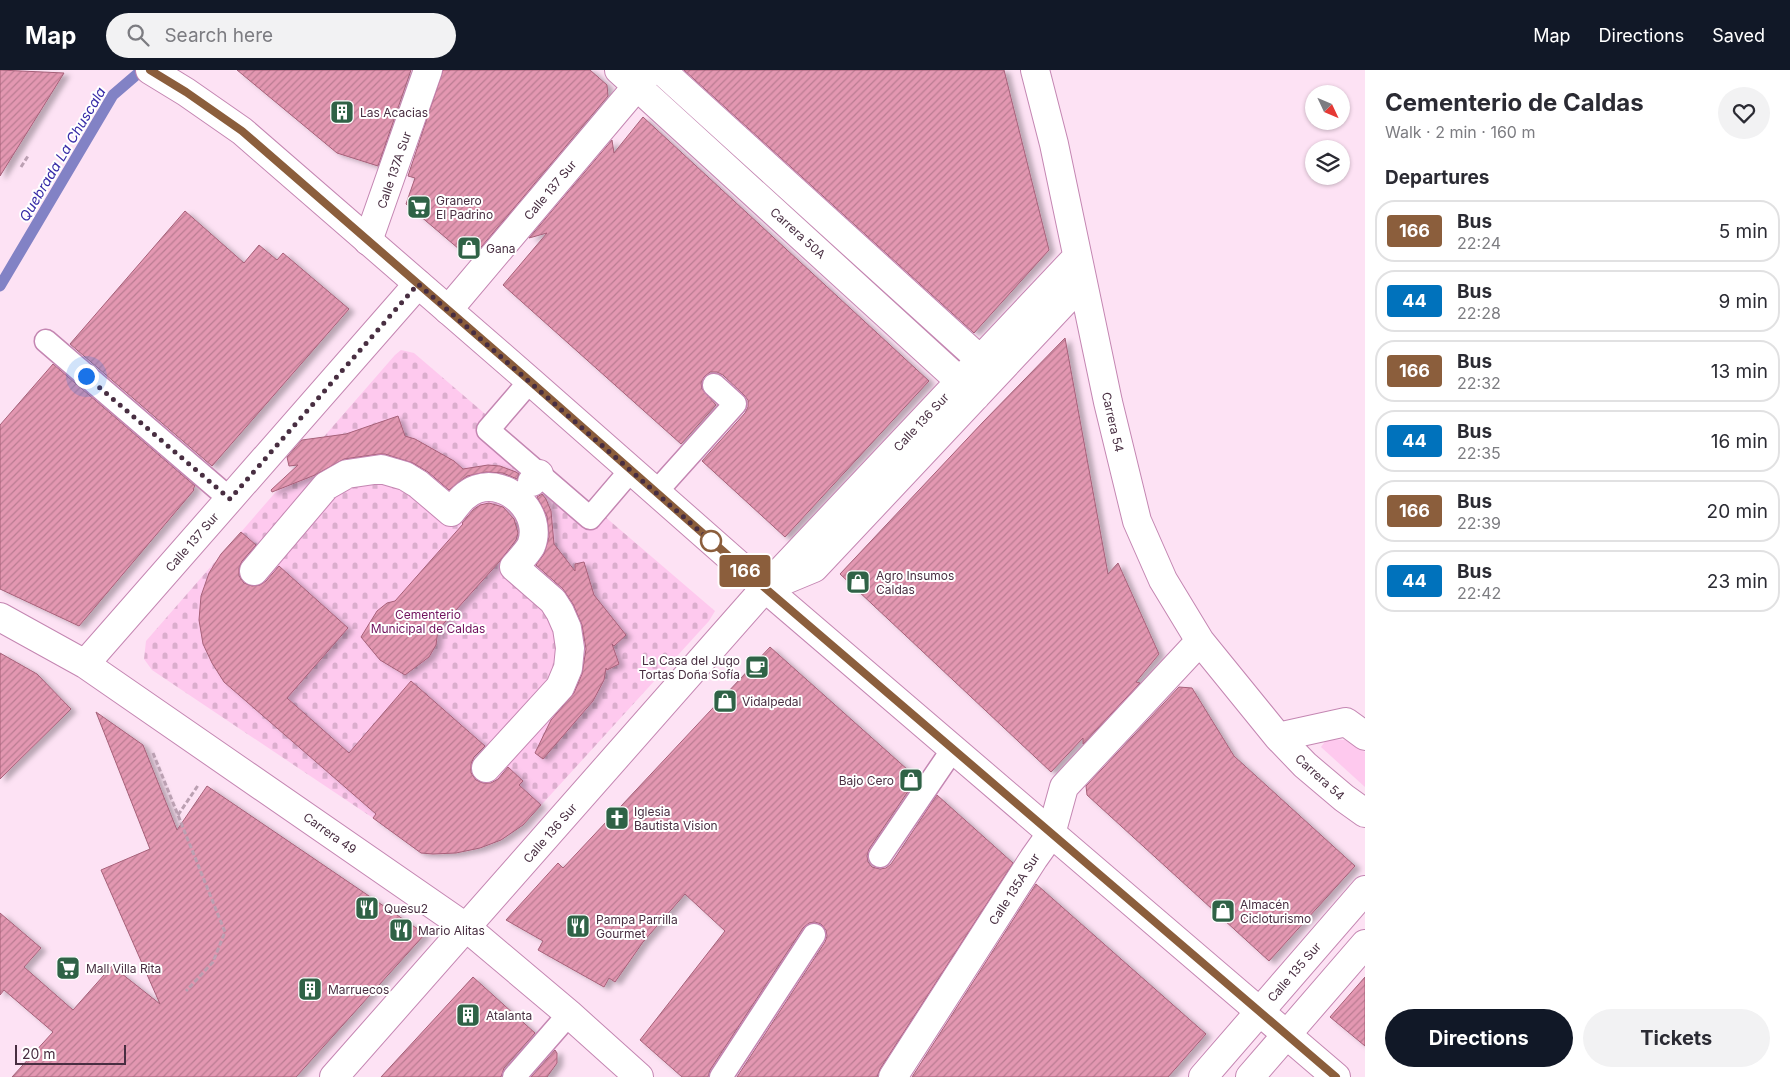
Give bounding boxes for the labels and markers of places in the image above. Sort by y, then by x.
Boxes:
building icon: Las Acacias [329,99,355,125]
place label: Las Acacias [360,105,428,120]
place label: Granero El Padrino [436,193,493,222]
supermarket icon: Granero El Padrino [406,194,432,220]
shop icon: Gana [456,235,482,261]
place label: Gana [486,241,516,256]
unlabelled marker [700,530,722,552]
place label: Agro Insumos Caldas [876,568,954,597]
shop icon: Agro Insumos Caldas [845,569,871,595]
place label: La Casa del Jugo Tortas Doña Sofía [639,653,740,682]
cafe icon: La Casa del Jugo Tortas Doña Sofía [744,654,770,680]
shop icon: Vidalpedal [712,688,738,714]
place label: Vidalpedal [742,694,802,709]
shop icon: Bajo Cero [898,767,924,793]
place label: Bajo Cero [839,773,894,788]
place label: Iglesia Bautista Vision [634,804,718,833]
church icon: Iglesia Bautista Vision [604,805,630,831]
restaurant icon: Quesu2 [354,895,380,921]
place label: Almacén Cicloturismo [1240,897,1311,926]
shop icon: Almacén Cicloturismo [1210,898,1236,924]
place label: Quesu2 [384,901,428,916]
place label: Pampa Parrilla Gourmet [596,912,678,941]
restaurant icon: Pampa Parrilla Gourmet [565,913,591,939]
restaurant icon: Mario Alitas [388,917,414,943]
place label: Mario Alitas [418,923,485,938]
supermarket icon: Mall Villa Rita [55,955,81,981]
place label: Mall Villa Rita [86,961,161,976]
building icon: Marruecos [297,976,323,1002]
place label: Marruecos [328,982,389,997]
building icon: Atalanta [455,1002,481,1028]
place label: Atalanta [486,1008,532,1023]

